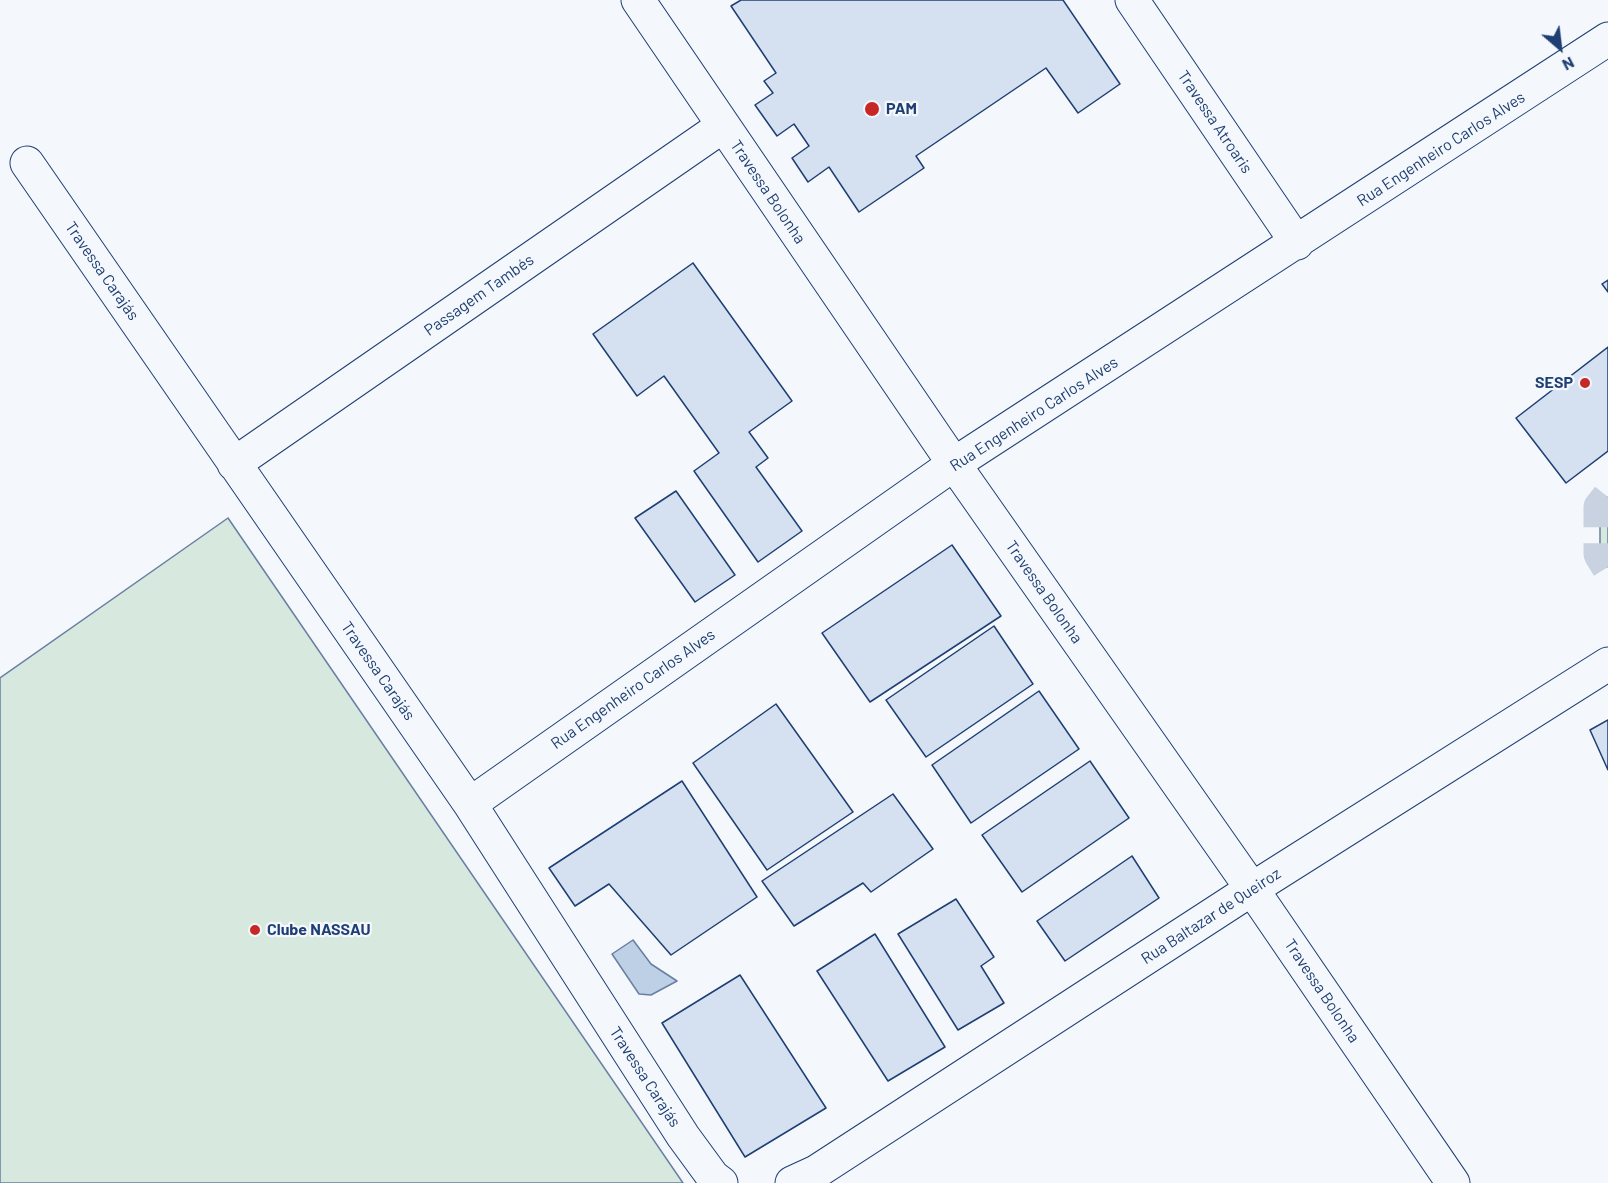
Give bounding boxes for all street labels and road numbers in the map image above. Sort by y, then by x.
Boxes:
street label: Travessa Atroaris [1174,67,1256,177]
street label: Rua Engenheiro Carlos Alves [1353,88,1529,210]
street label: Travessa Bolonha [726,137,810,247]
street label: Travessa Carajás [61,218,143,324]
street label: Passagem Tambés [420,250,538,340]
street label: Rua Engenheiro Carlos Alves [946,353,1122,475]
street label: Travessa Bolonha [1001,537,1087,647]
street label: Travessa Carajás [337,618,419,724]
street label: Rua Engenheiro Carlos Alves [547,625,719,753]
street label: Rua Baltazar de Queiroz [1138,864,1284,968]
street label: Travessa Bolonha [1280,936,1364,1046]
street label: Travessa Carajás [605,1023,685,1131]

